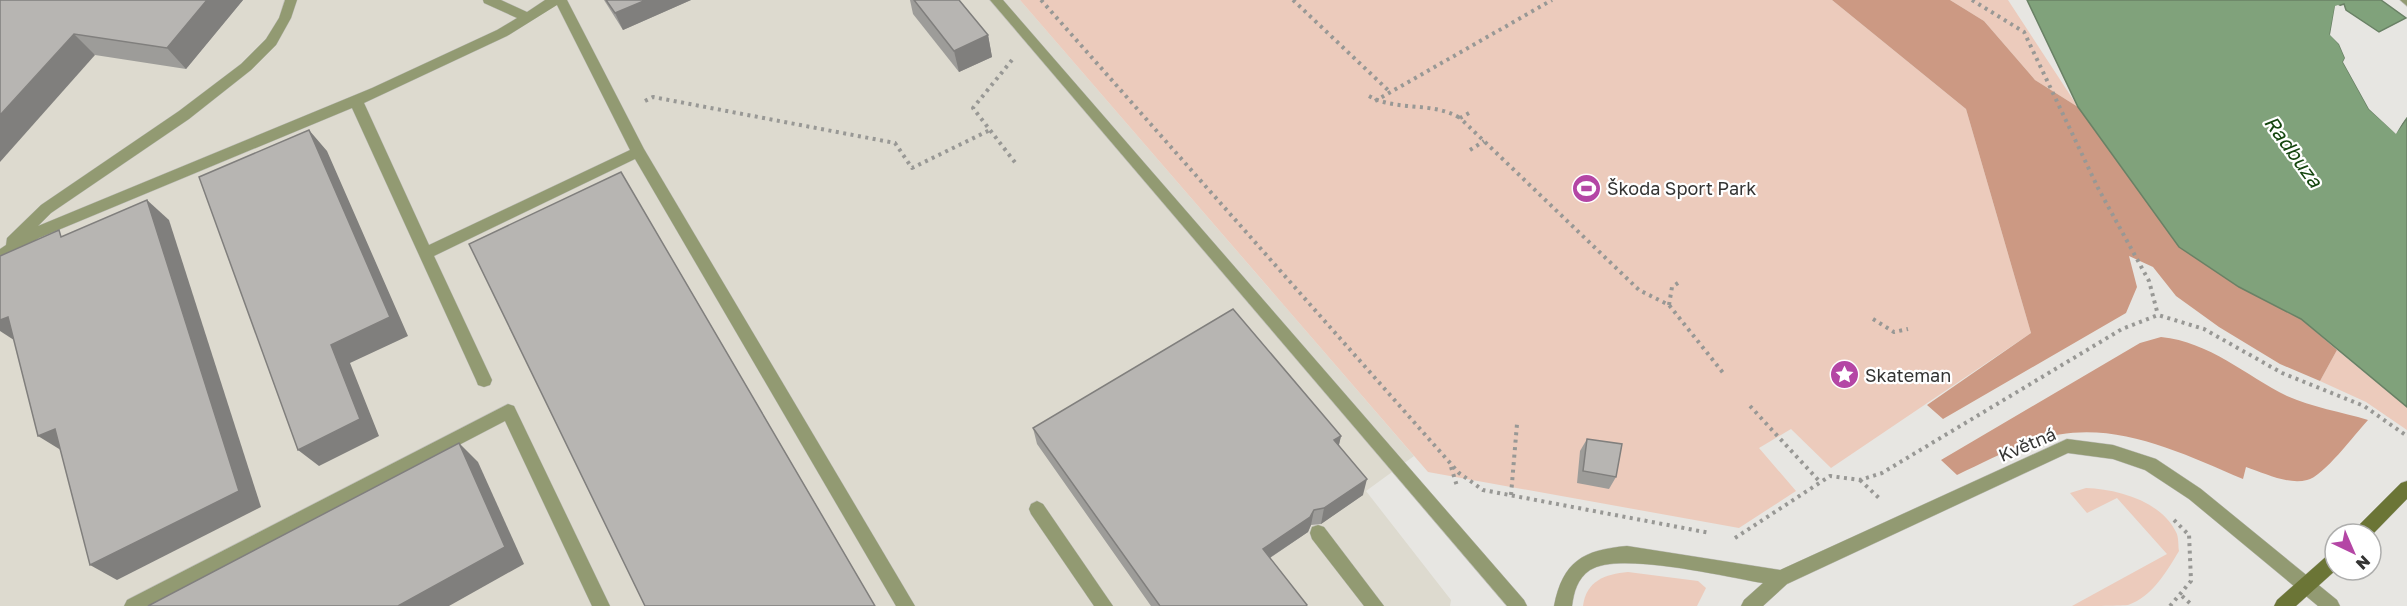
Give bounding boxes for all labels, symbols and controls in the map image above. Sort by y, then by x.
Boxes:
water label: Radbuza [2260,110,2328,192]
sports icon: Škoda Sport Park [1570,172,1602,204]
place label: Škoda Sport Park [1607,177,1756,199]
place icon: Skateman [1828,359,1860,391]
place label: Skateman [1865,364,1951,386]
street label: Květná [1995,422,2059,466]
north arrow [2323,522,2383,582]
text: N [2352,551,2375,574]

